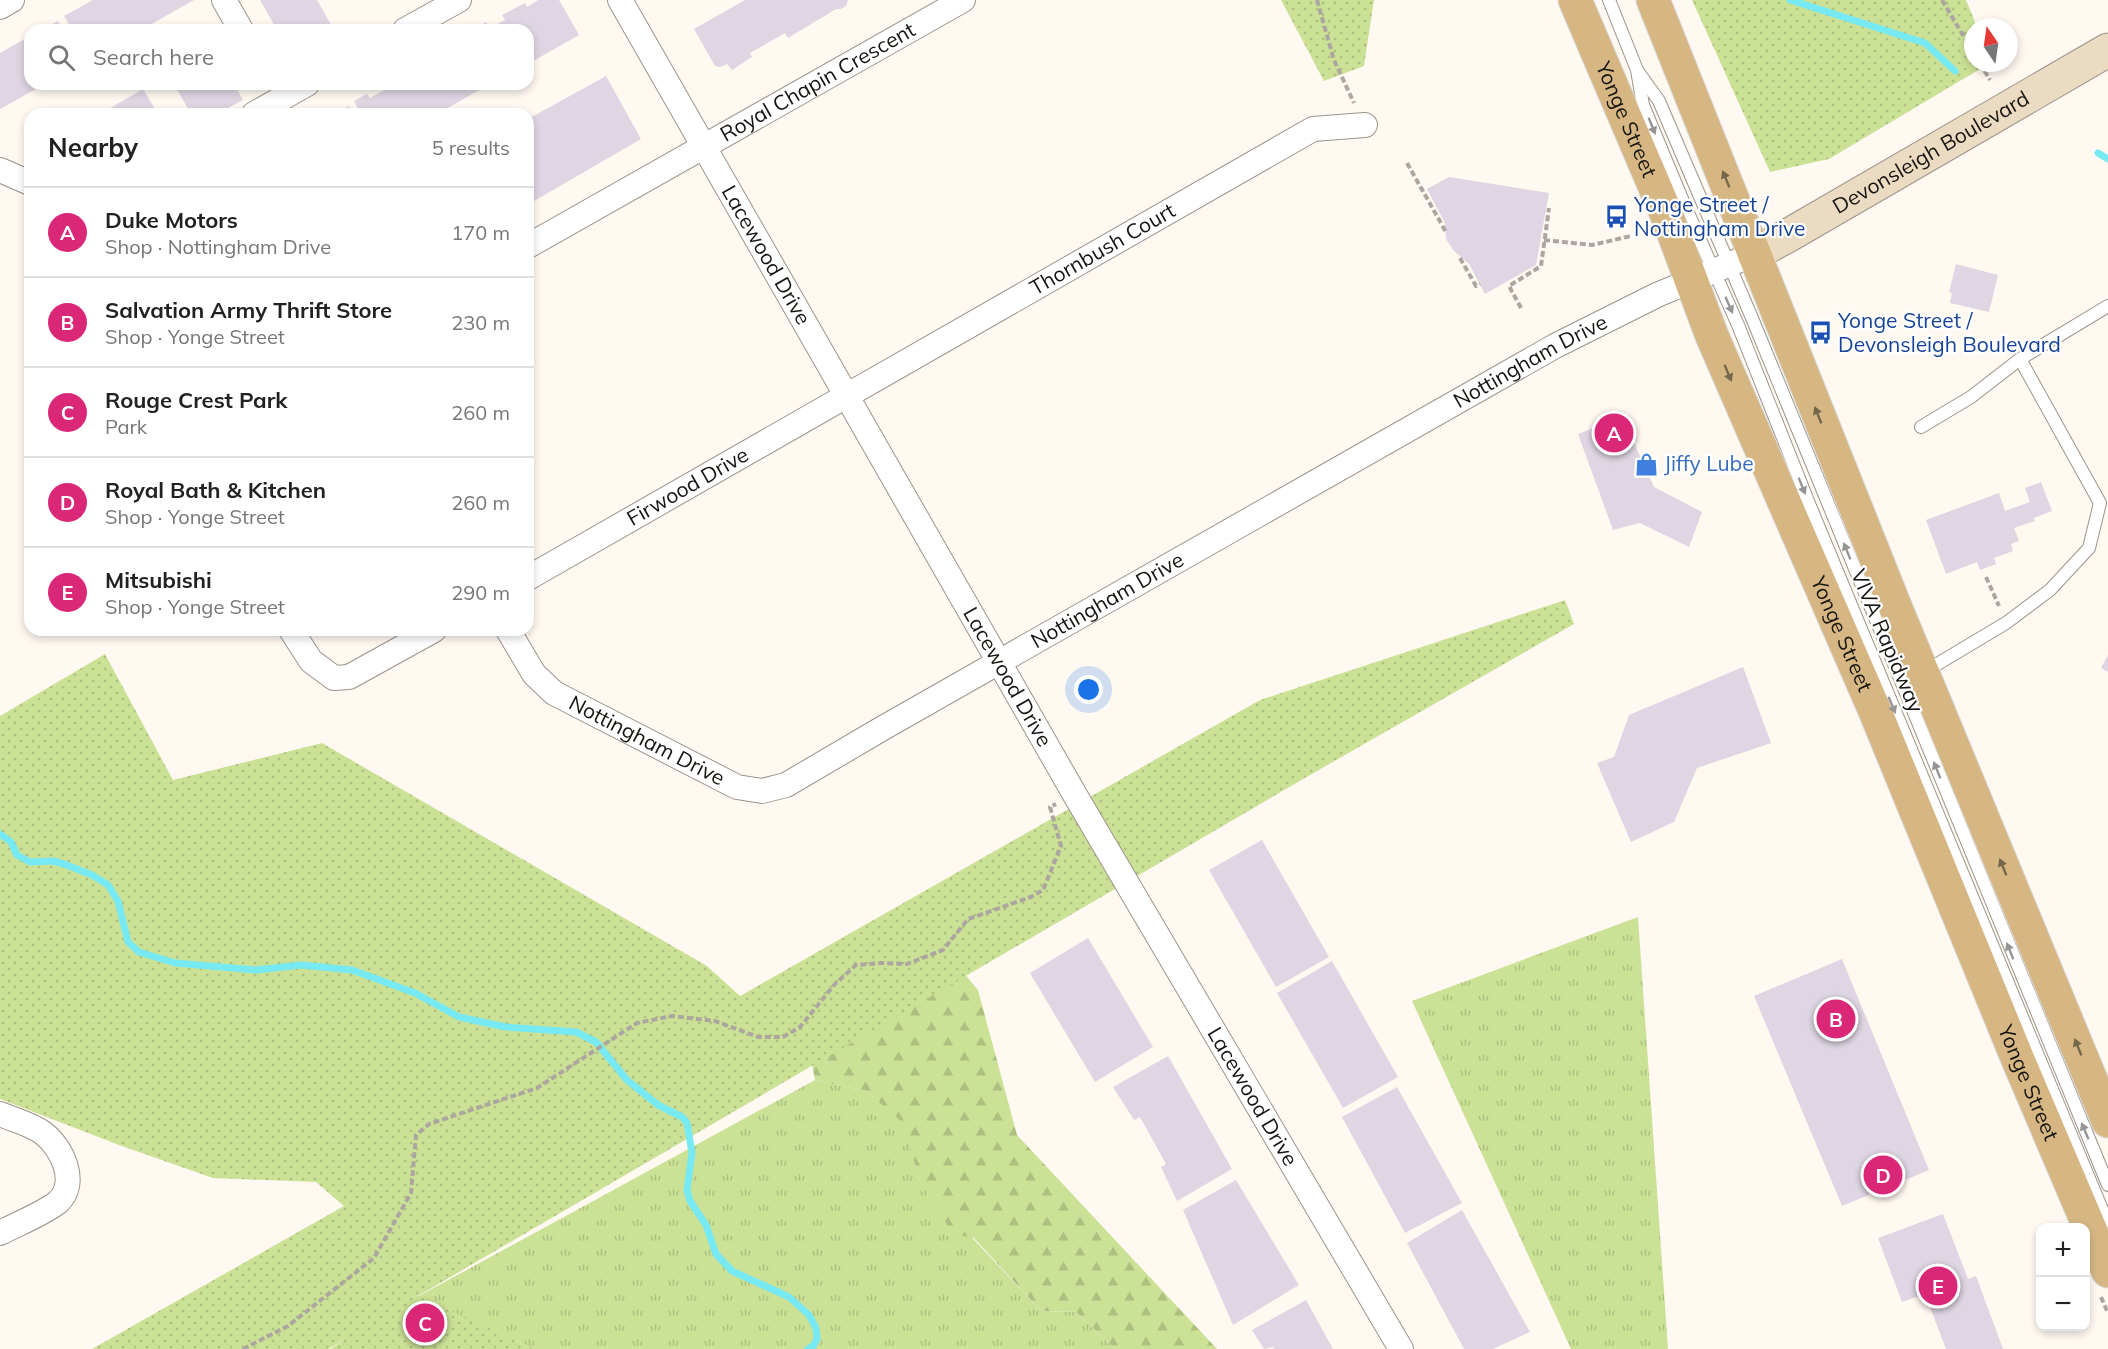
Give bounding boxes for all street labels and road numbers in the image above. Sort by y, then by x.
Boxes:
street label: Royal Chapin Crescent [715,16,919,147]
street label: Yonge Street [1590,57,1663,181]
street label: Devonsleigh Boulevard [1828,85,2033,219]
street label: Lacewood Drive [717,180,817,329]
street label: Thornbush Court [1025,197,1179,300]
street label: Nottingham Drive [1448,308,1611,413]
street label: Firwood Drive [622,441,753,531]
street label: Nottingham Drive [1026,546,1188,653]
street label: VIVA Rapidway [1846,565,1930,716]
street label: Yonge Street [1806,571,1879,695]
street label: Lacewood Drive [958,602,1058,751]
street label: Nottingham Drive [565,689,730,791]
street label: Yonge Street [1993,1020,2065,1144]
street label: Lacewood Drive [1202,1022,1304,1170]

